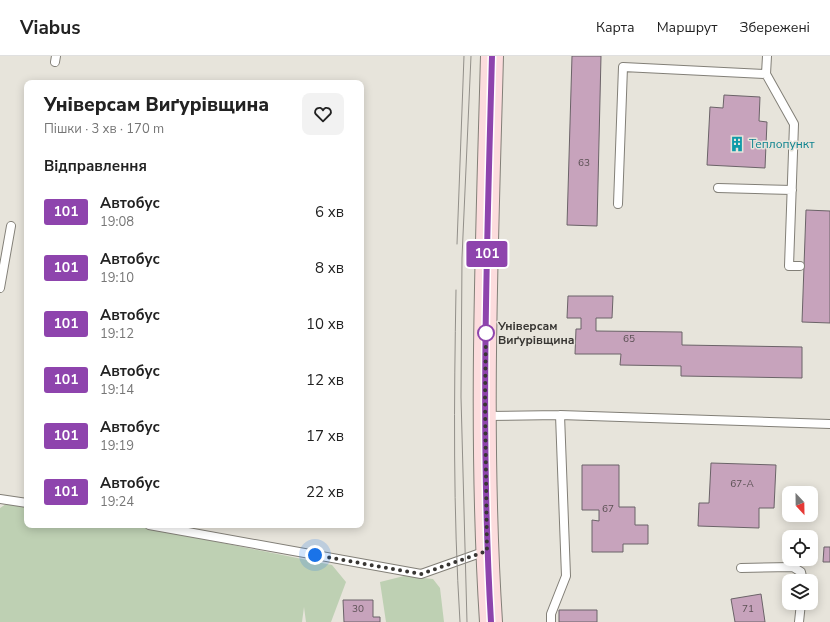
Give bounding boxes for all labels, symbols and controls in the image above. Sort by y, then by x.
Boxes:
text: Viabus [20,15,80,41]
text: Карта [596,18,635,37]
text: Маршрут [657,18,717,37]
text: Збережені [739,18,810,37]
text: Універсам Виґурівщина [44,92,269,118]
button: heart [302,93,344,135]
text: Пішки · 3 хв · 170 m [44,120,164,138]
building icon: Теплопункт [728,135,746,153]
place label: Теплопункт [749,136,815,152]
text: Відправлення [44,156,147,176]
house number: 63 [578,156,590,170]
text: Автобус [100,193,160,213]
text: 101 [53,202,79,221]
text: 6 хв [315,202,344,222]
text: 19:08 [100,213,134,231]
line badge: 101 [464,241,510,267]
text: 101 [474,244,500,263]
text: Автобус [100,249,160,269]
text: 101 [53,258,79,277]
text: 8 хв [315,258,344,278]
text: 19:10 [100,269,134,287]
text: Автобус [100,305,160,325]
text: 101 [53,314,79,333]
text: 10 хв [306,314,344,334]
place label: Універсам Виґурівщина [497,318,575,348]
marker: Універсам Виґурівщина [477,324,495,342]
text: 19:12 [100,325,134,343]
house number: 65 [623,332,635,346]
text: Автобус [100,361,160,381]
text: 101 [53,370,79,389]
text: 12 хв [306,370,344,390]
text: 19:14 [100,381,134,399]
text: Автобус [100,417,160,437]
text: 101 [53,426,79,445]
text: 17 хв [306,426,344,446]
text: 19:19 [100,437,134,455]
text: Автобус [100,473,160,493]
house number: 67-А [730,477,754,491]
text: 101 [53,482,79,501]
text: 22 хв [306,482,344,502]
north arrow [782,486,818,522]
map controls [782,486,818,610]
text: 19:24 [100,493,134,511]
house number: 67 [602,502,614,516]
button: locate [782,530,818,566]
your location [305,545,325,565]
button: layers [782,574,818,610]
house number: 30 [352,602,364,616]
house number: 71 [742,602,754,616]

